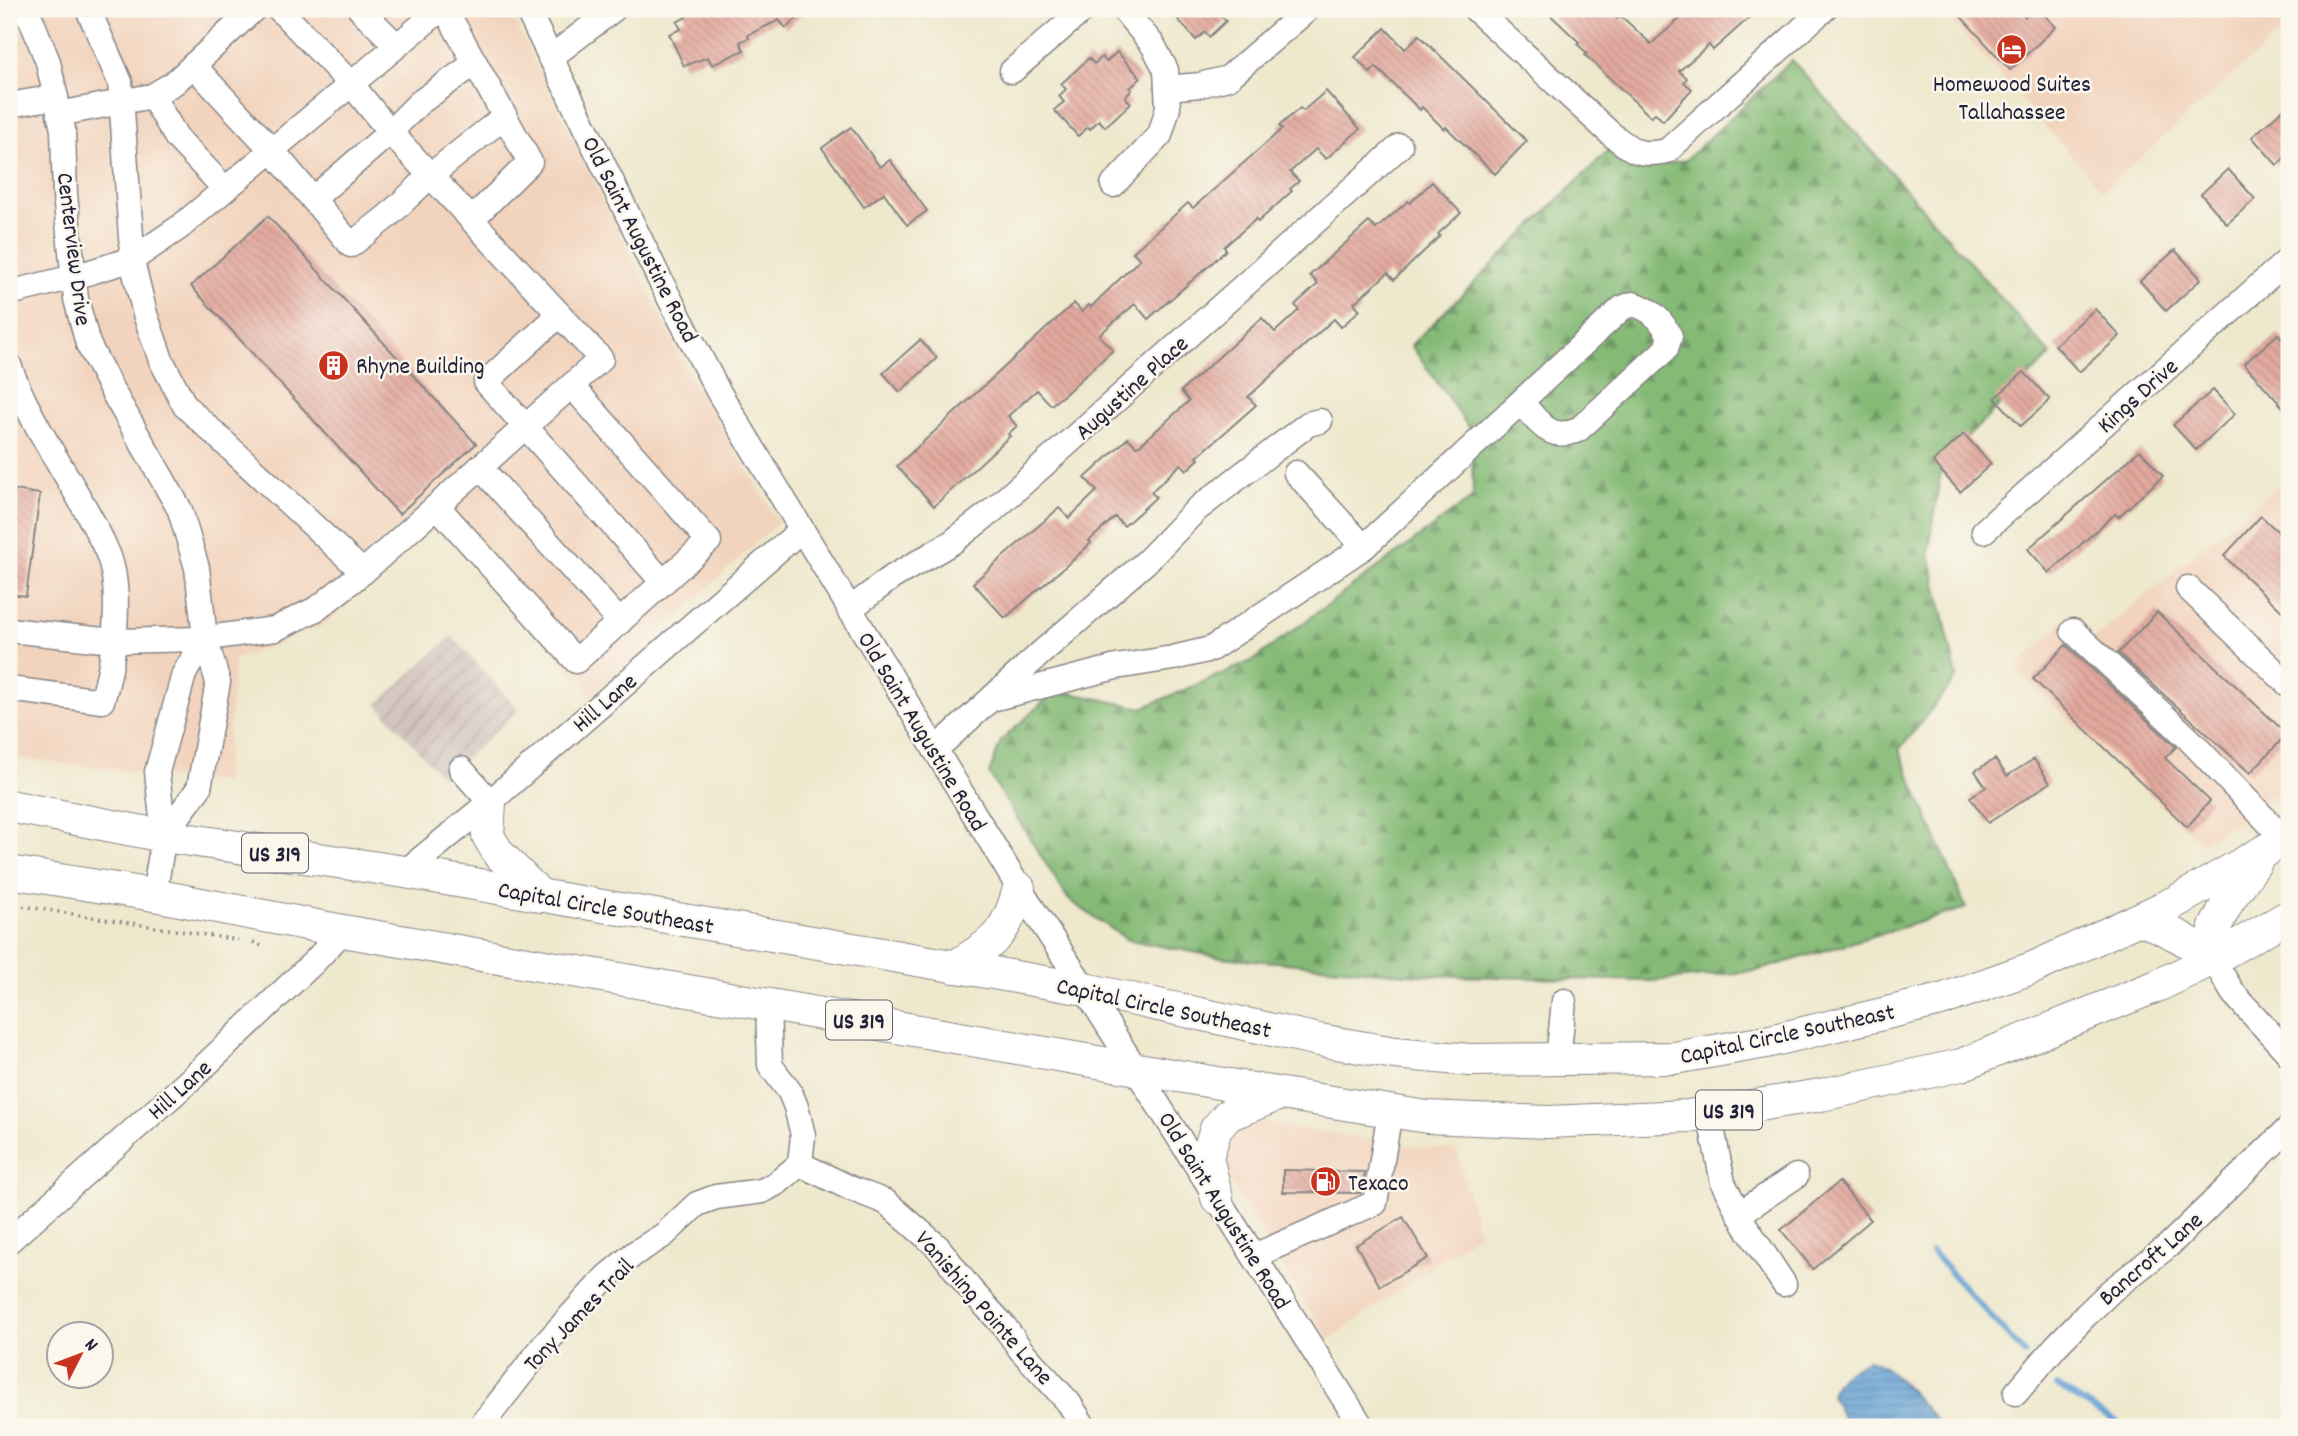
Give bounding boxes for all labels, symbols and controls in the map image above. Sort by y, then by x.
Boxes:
hotel icon: Homewood Suites Tallahassee [1995,32,2029,66]
place label: Homewood Suites Tallahassee [1933,69,2091,131]
street label: Old Saint Augustine Road [572,131,705,349]
street label: Centerview Drive [46,171,98,328]
street label: Augustine Place [1069,329,1197,450]
building icon: Rhyne Building [316,348,350,382]
place label: Rhyne Building [356,351,485,385]
street label: Kings Drive [2091,351,2187,443]
street label: Old Saint Augustine Road [847,626,994,839]
street label: Hill Lane [566,666,646,742]
road number: US 319 [242,834,308,873]
street label: Capital Circle Southeast [495,874,716,946]
street label: Capital Circle Southeast [1053,971,1274,1049]
street label: Capital Circle Southeast [1677,997,1898,1075]
road number: US 319 [826,1001,892,1040]
street label: Hill Lane [141,1053,221,1129]
road number: US 319 [1696,1091,1762,1130]
street label: Old Saint Augustine Road [1148,1106,1297,1317]
fuel station icon: Texaco [1308,1165,1342,1199]
place label: Texaco [1348,1168,1409,1202]
street label: Bancroft Lane [2092,1205,2212,1315]
street label: Vanishing Pointe Lane [906,1224,1060,1394]
street label: Tony James Trail [517,1251,644,1381]
north arrow [46,1320,116,1390]
text: N [77,1333,103,1358]

